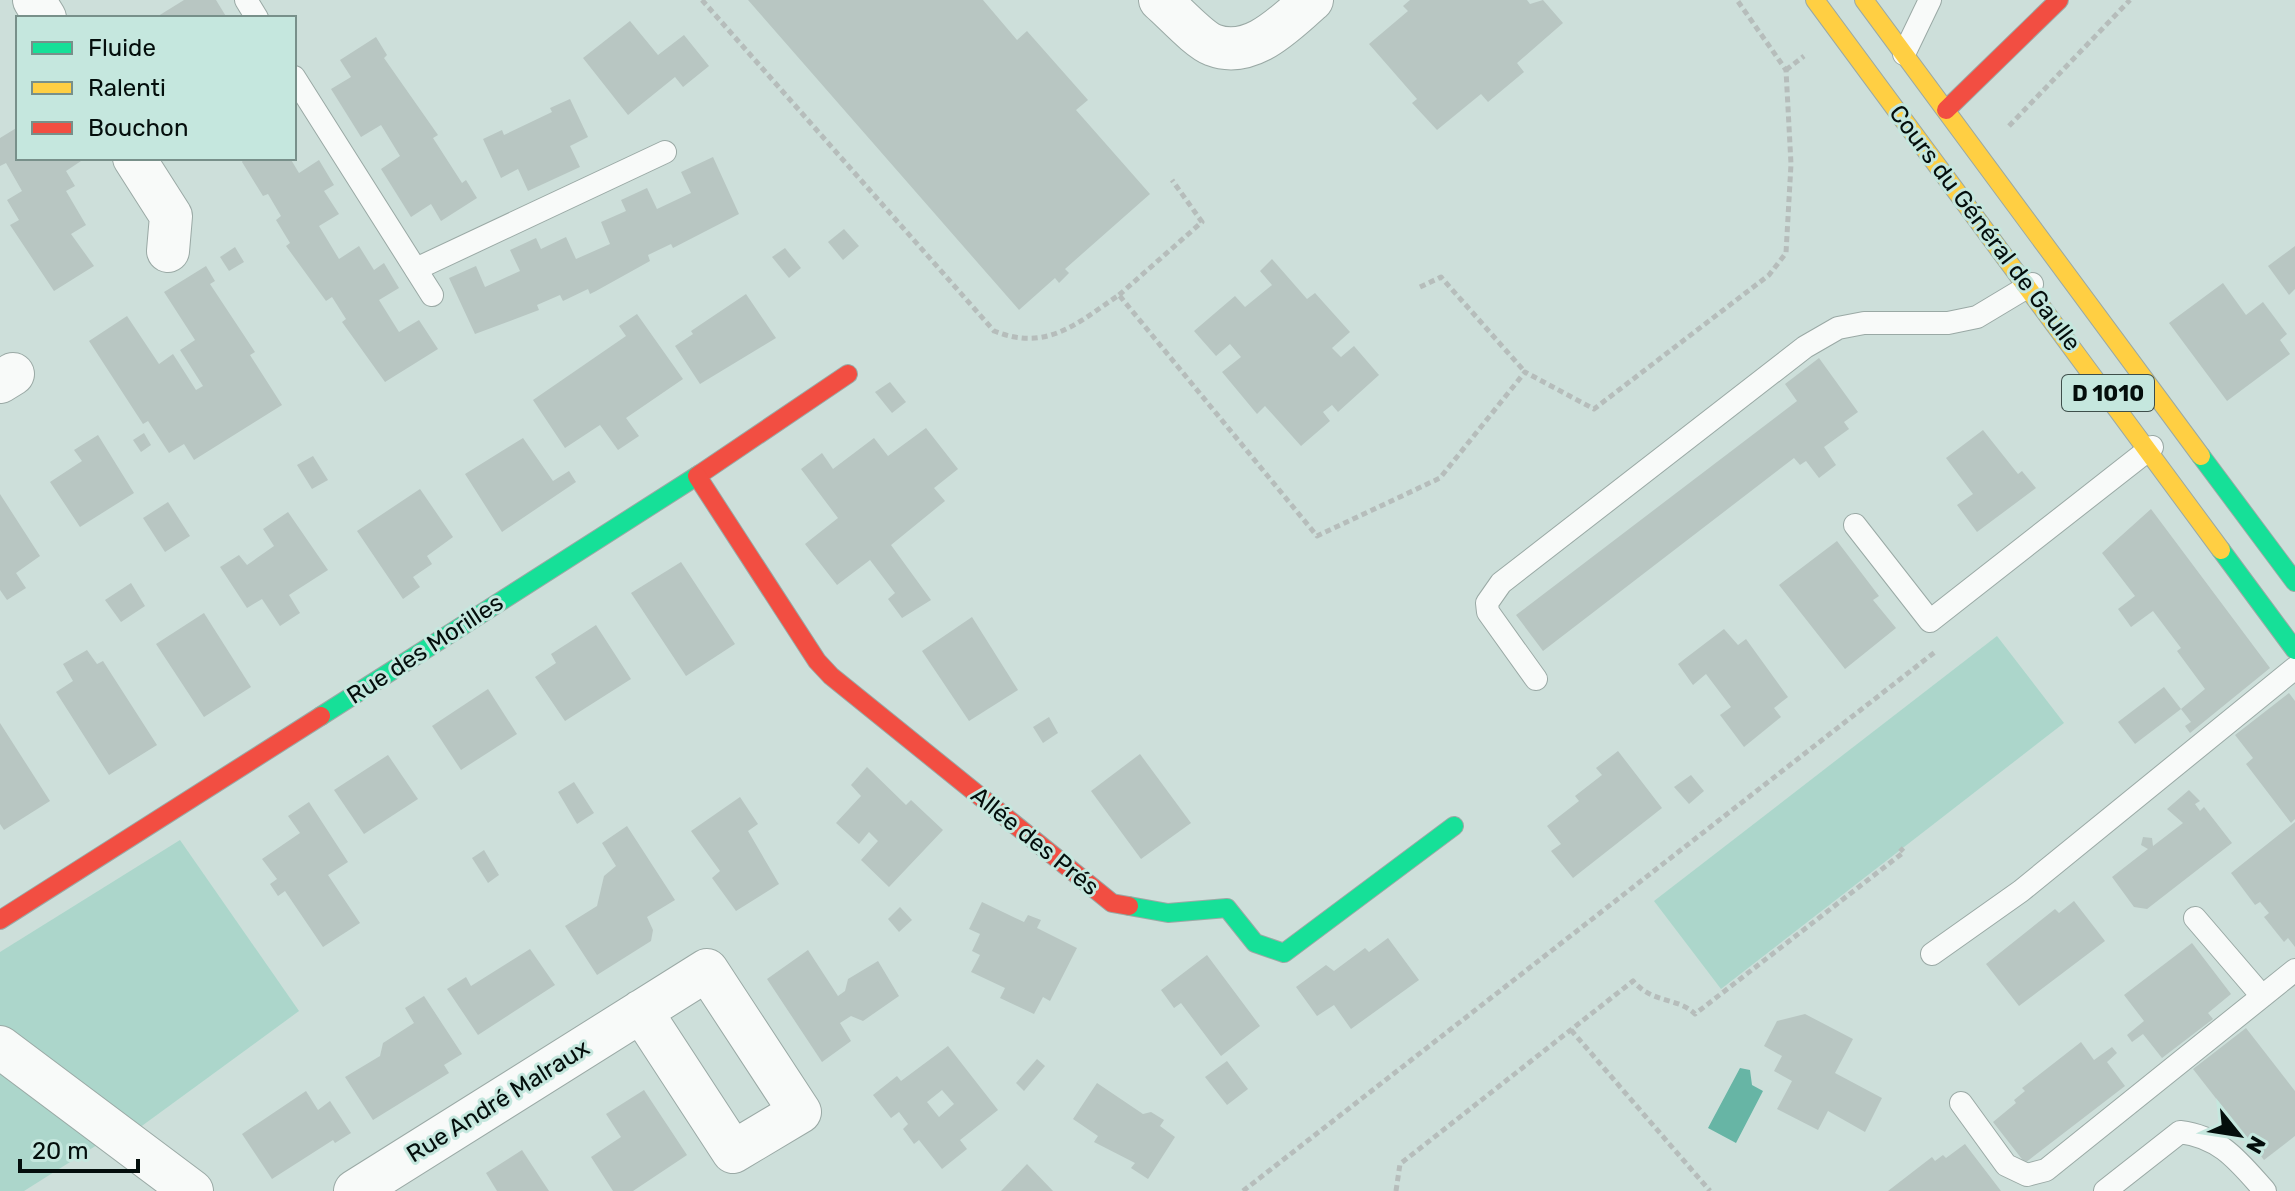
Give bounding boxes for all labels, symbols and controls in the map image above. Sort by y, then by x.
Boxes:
legend [16,16,296,160]
text: Fluide [88,34,156,62]
text: Ralenti [88,74,166,102]
street label: Cours du Général de Gaulle [1883,100,2087,356]
text: Bouchon [88,114,188,142]
road number: D 1010 [2062,375,2154,411]
street label: Rue des Morilles [342,588,508,710]
street label: Allée des Prés [965,781,1105,901]
street label: Rue André Malraux [402,1034,594,1168]
north arrow [2199,1095,2279,1175]
scale bar [20,1123,138,1173]
text: N [2240,1131,2272,1158]
text: 20 m [32,1137,89,1165]

